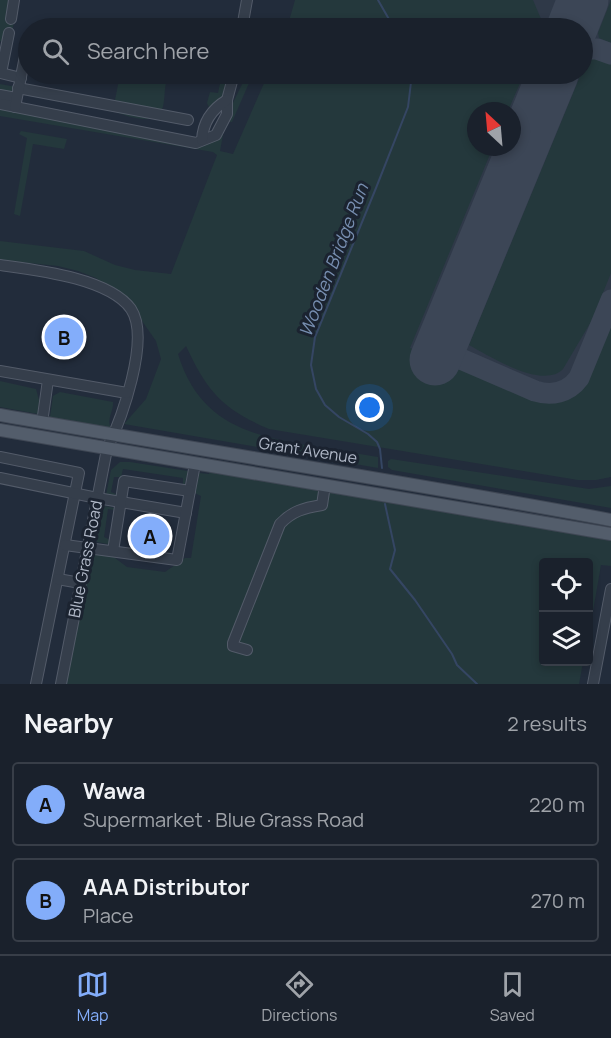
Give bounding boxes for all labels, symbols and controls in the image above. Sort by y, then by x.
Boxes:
search box [18,18,593,84]
icon: search [39,35,72,68]
text: Search here [87,36,209,66]
north arrow [467,102,521,156]
water label: Wooden Bridge Run [293,179,374,340]
pin: B [44,314,84,360]
your location [355,393,384,422]
street label: Grant Avenue [257,431,359,469]
street label: Blue Grass Road [63,498,107,620]
pin: A [130,514,170,558]
map controls [539,558,593,666]
button: locate [539,558,593,612]
button: layers [539,612,593,666]
text: Nearby [24,705,113,741]
text: 2 results [507,710,587,737]
text: Wawa [83,776,145,806]
text: A [39,791,52,818]
text: 220 m [529,791,585,818]
text: Supermarket · Blue Grass Road [83,806,364,833]
text: AAA Distributor [83,872,250,902]
text: B [39,887,52,914]
text: 270 m [530,887,585,914]
text: Place [83,902,133,929]
tab: Map [76,968,109,1026]
tab: Directions [262,968,337,1026]
tab: Saved [490,968,535,1026]

